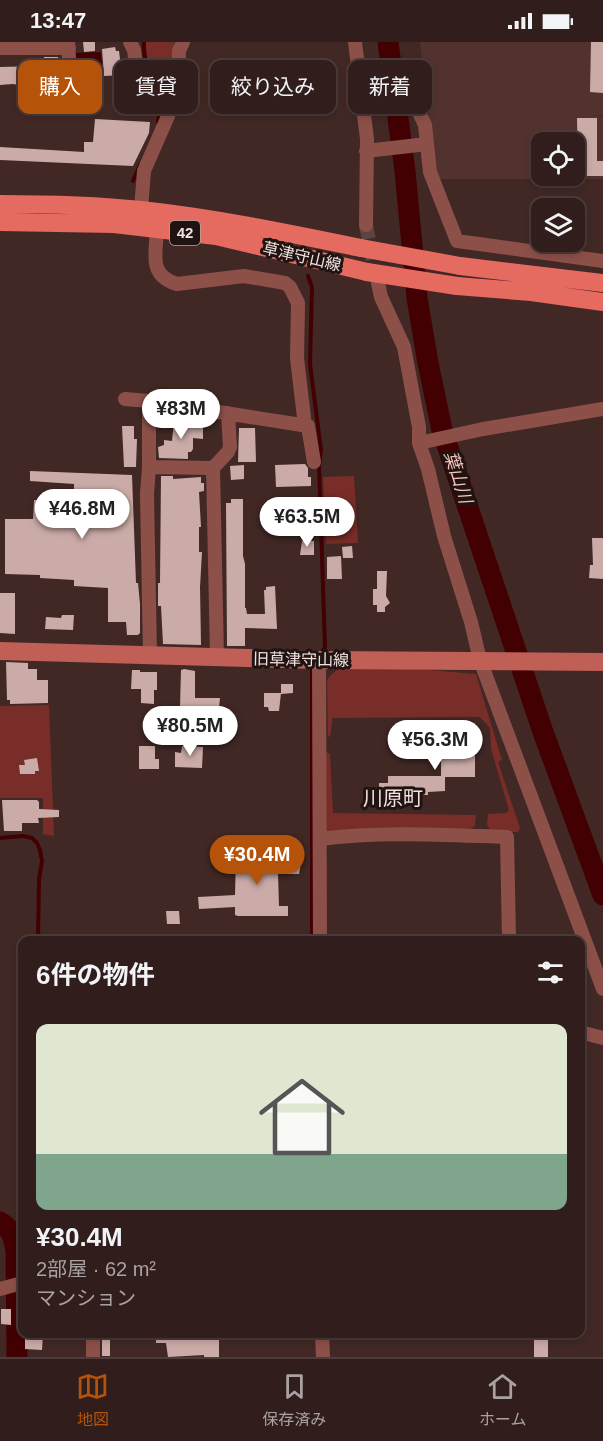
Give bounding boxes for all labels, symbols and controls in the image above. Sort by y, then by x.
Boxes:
text: 13:47 [30,8,86,33]
chip: 購入 [18,60,102,114]
chip: 賃貸 [114,60,198,114]
chip: 絞り込み [210,60,336,114]
chip: 新着 [348,60,432,114]
map controls [531,132,585,252]
button: locate [531,132,585,186]
button: layers [531,198,585,252]
road number: 42 [170,221,200,245]
street label: 草津守山線 [261,239,343,274]
pin: ¥83M [145,389,217,440]
text: ¥83M [156,397,206,419]
water label: 葉山川 [440,448,476,508]
pin: ¥46.8M [33,489,131,540]
text: ¥46.8M [49,497,115,519]
pin: ¥63.5M [258,497,356,548]
text: ¥63.5M [274,505,340,527]
street label: 旧草津守山線 [253,650,349,669]
pin: ¥80.5M [141,706,239,757]
text: ¥80.5M [157,714,223,736]
pin: ¥56.3M [386,720,484,771]
text: ¥56.3M [402,728,468,750]
district label: 川原町 [363,787,423,809]
pin: ¥30.4M [208,835,306,886]
text: ¥30.4M [224,843,290,865]
icon: filters [534,956,567,989]
text: 6件の物件 [36,960,154,990]
icon: home [248,1063,356,1171]
text: ¥30.4M [36,1222,123,1252]
text: 2部屋 · 62 m² [36,1258,156,1280]
text: マンション [36,1287,136,1309]
tab: 地図 [76,1370,109,1430]
tab: 保存済み [262,1370,326,1430]
tab: ホーム [479,1370,527,1430]

